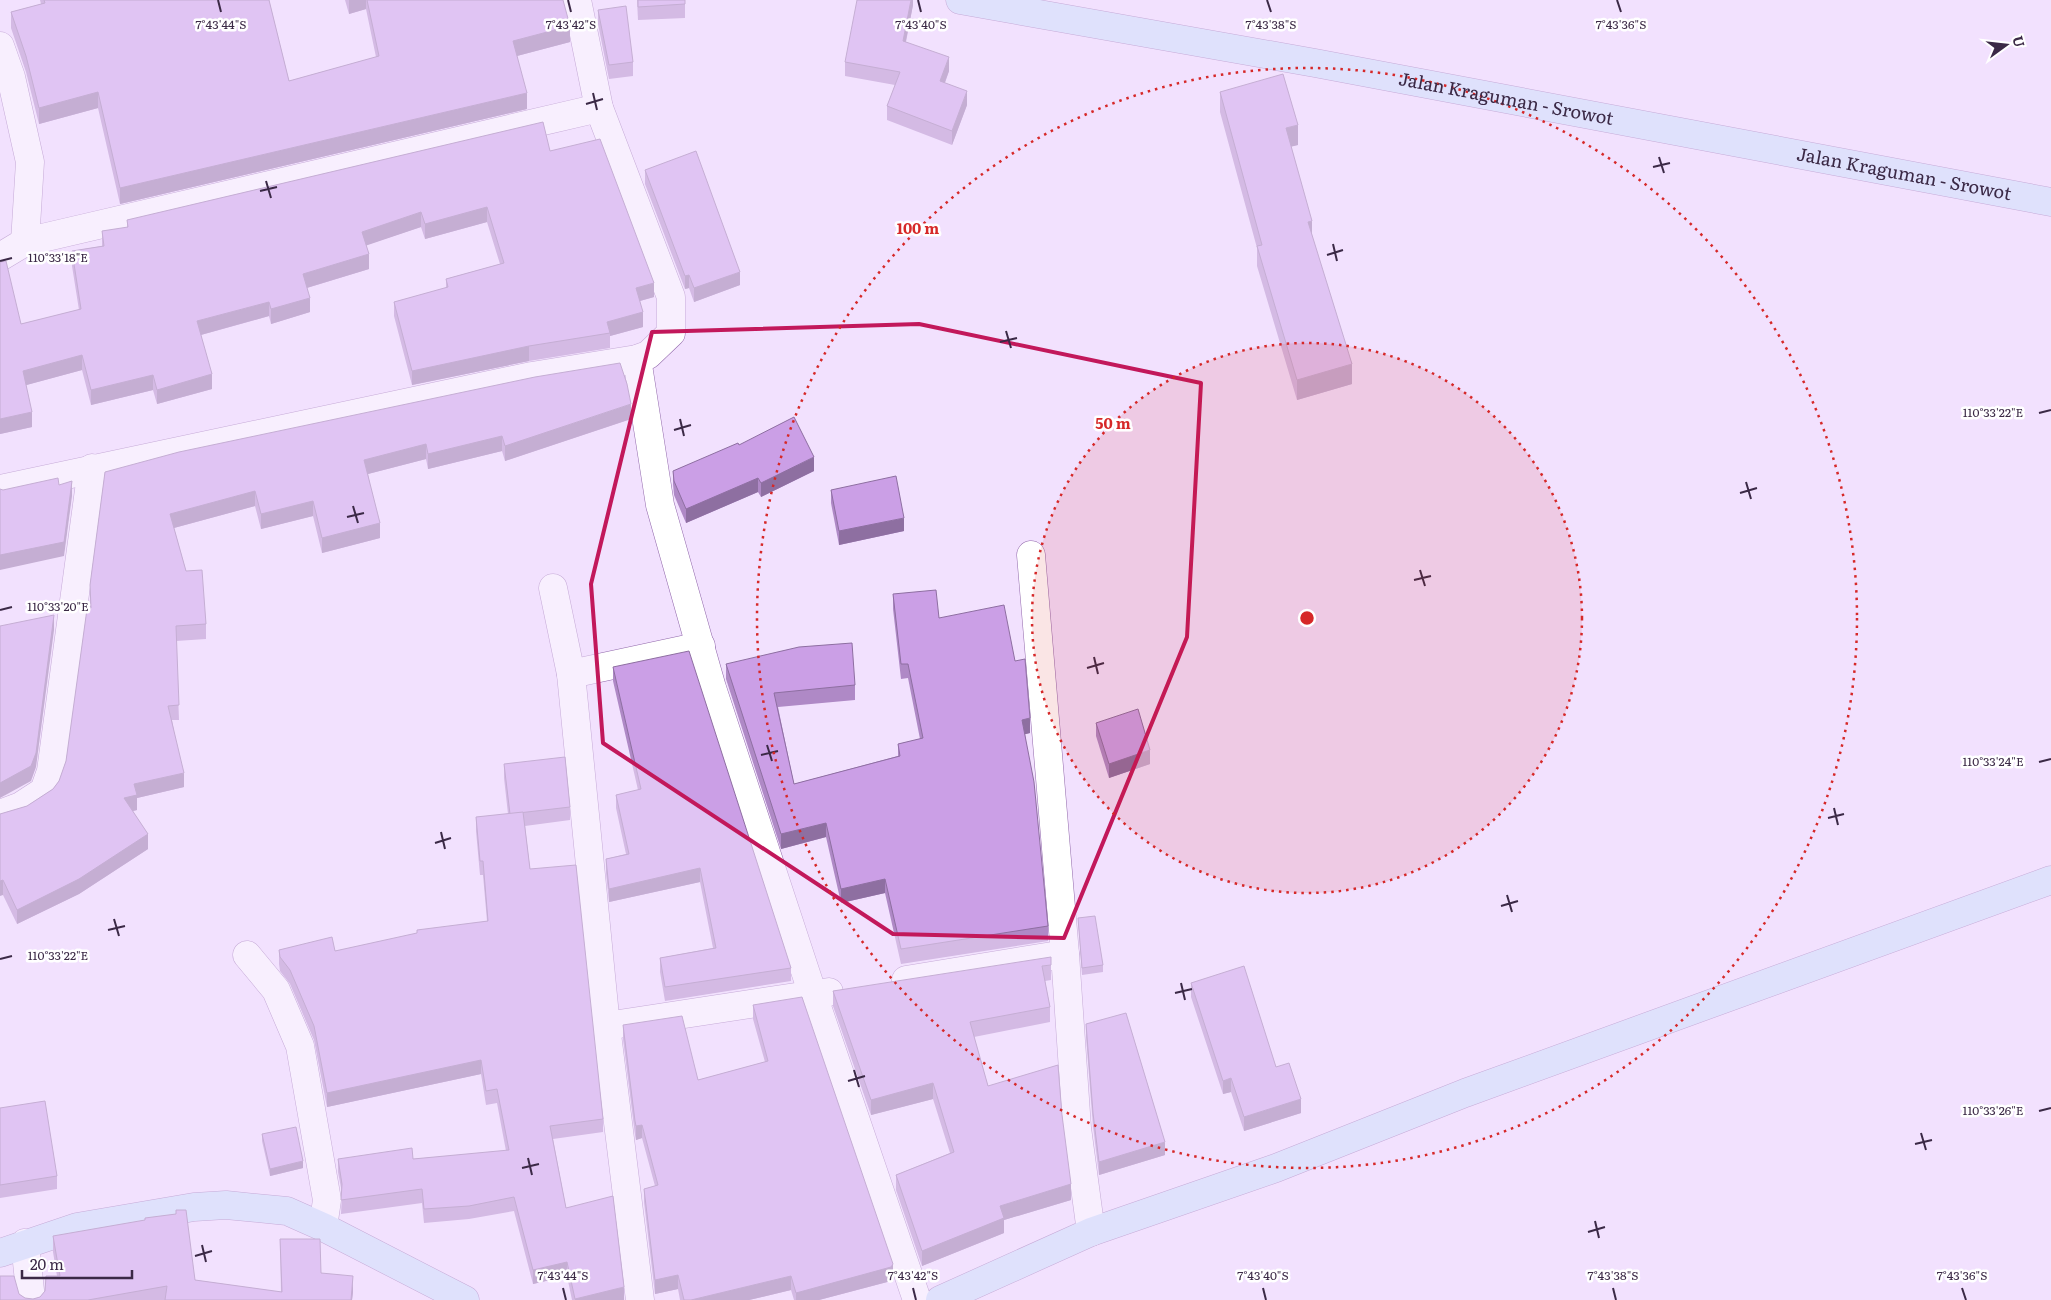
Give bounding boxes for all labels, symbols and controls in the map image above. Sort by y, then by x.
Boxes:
text: 7°43'44"S [195,15,247,33]
text: 7°43'42"S [546,15,596,33]
text: 7°43'40"S [895,15,947,33]
text: 7°43'38"S [1246,15,1296,33]
text: 7°43'36"S [1596,15,1646,33]
north arrow [1981,20,2031,70]
text: U [2008,33,2031,49]
street label: Jalan Kraguman - Srowot [1397,64,1617,131]
street label: Jalan Kraguman - Srowot [1795,139,2015,206]
text: 100 m [897,216,939,239]
text: 110°33'18"E [28,248,88,266]
text: 110°33'22"E [1963,403,2024,421]
text: 50 m [1095,411,1131,434]
text: 110°33'20"E [27,597,89,615]
centre of rings [1298,609,1316,627]
text: 110°33'24"E [1962,752,2024,770]
text: 110°33'22"E [28,946,89,964]
text: 110°33'26"E [1963,1101,2024,1119]
scale bar [22,1248,132,1280]
text: 20 m [30,1252,64,1275]
text: 7°43'44"S [537,1266,589,1284]
text: 7°43'42"S [888,1266,938,1284]
text: 7°43'40"S [1237,1266,1289,1284]
text: 7°43'38"S [1588,1266,1638,1284]
text: 7°43'36"S [1937,1266,1987,1284]

